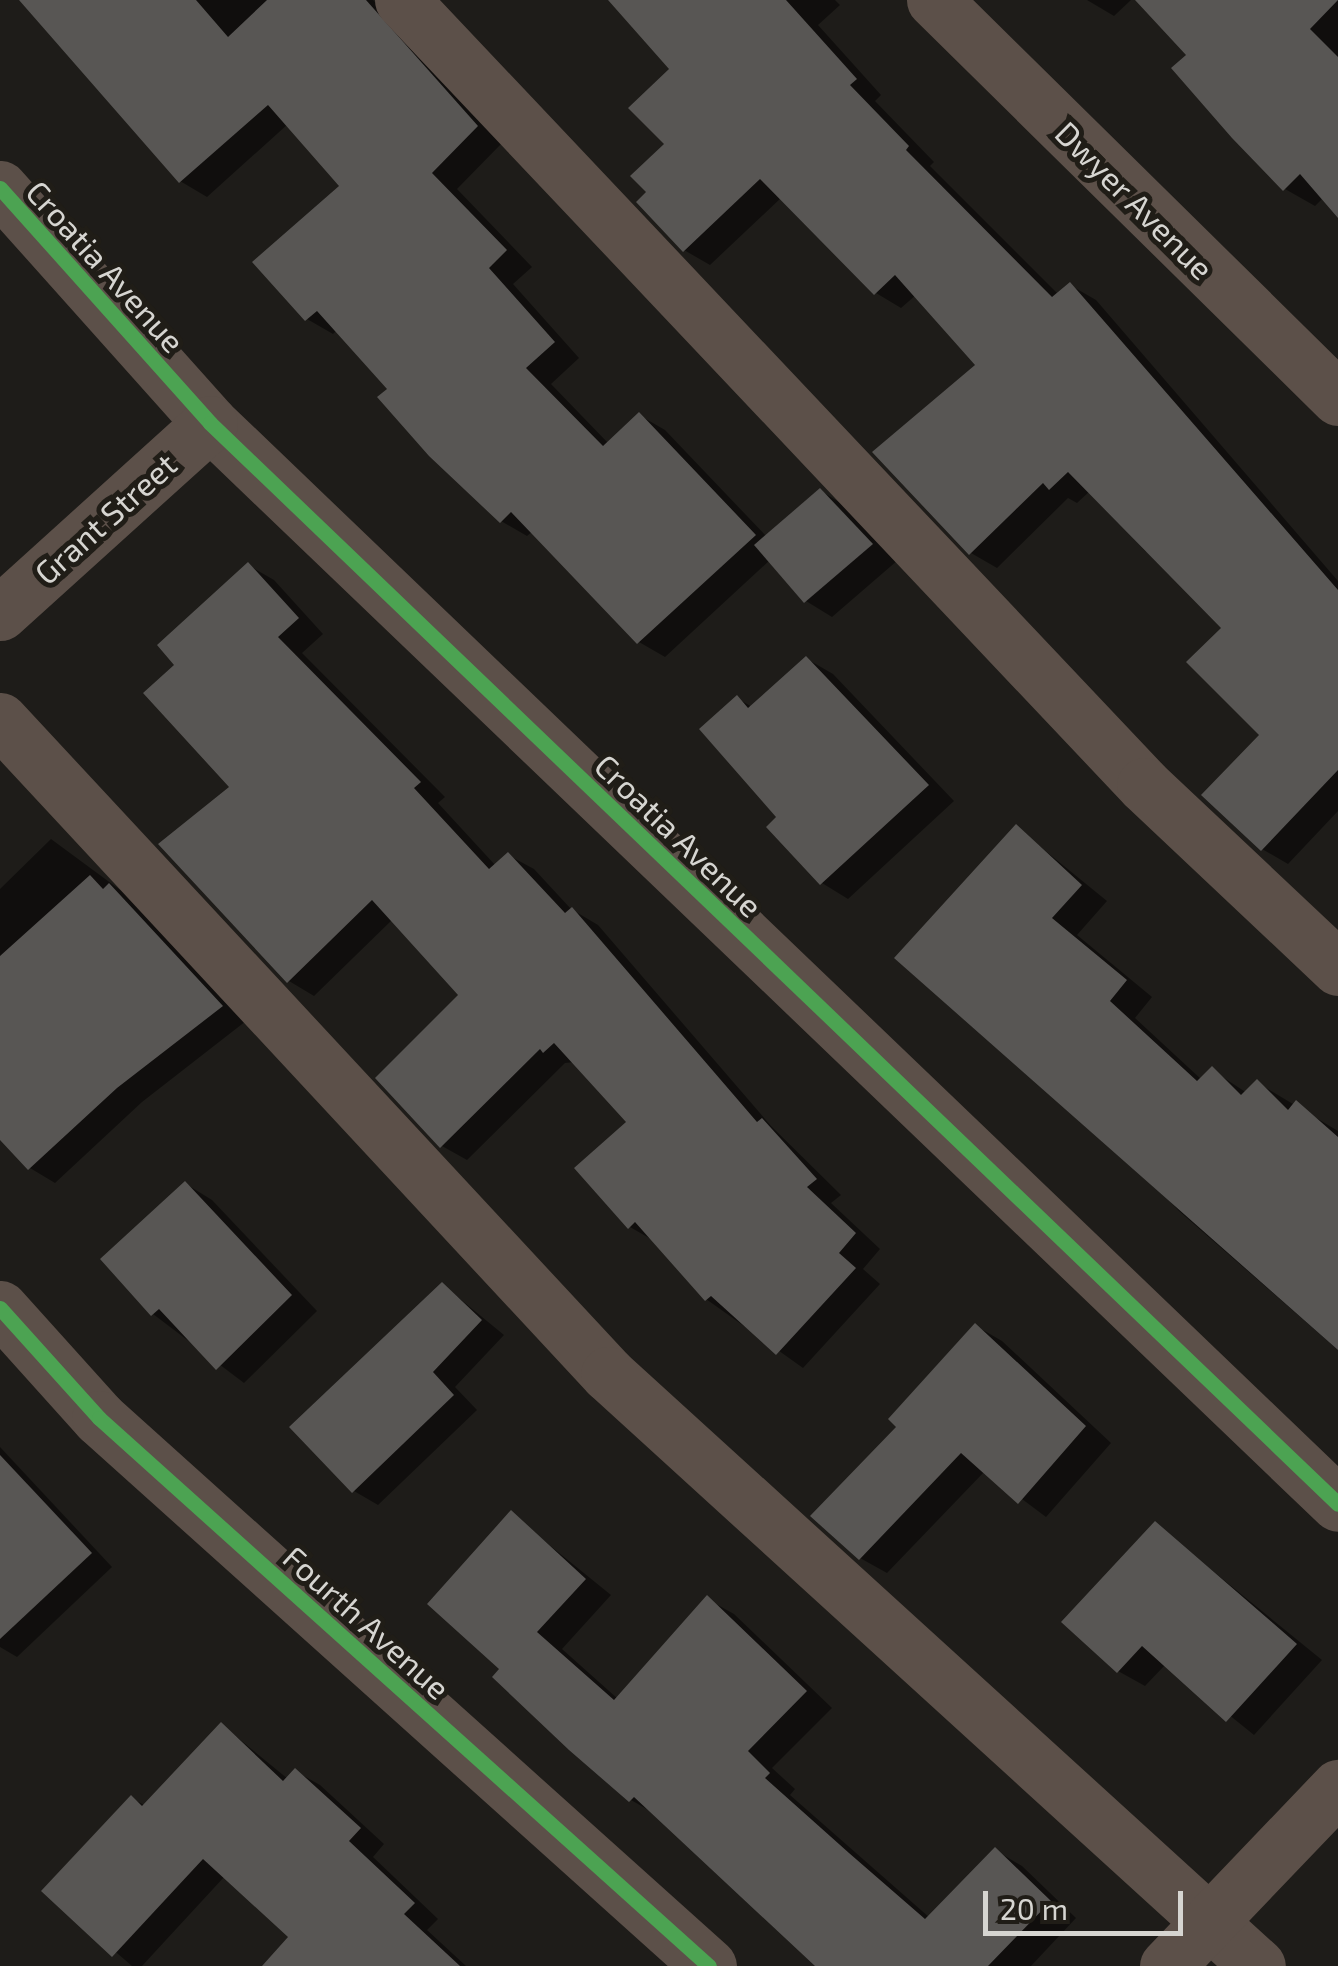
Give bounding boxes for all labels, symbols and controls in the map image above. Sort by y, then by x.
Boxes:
street label: Dwyer Avenue [1048,113,1222,287]
street label: Croatia Avenue [19,172,193,360]
street label: Grant Street [26,444,184,592]
street label: Croatia Avenue [587,745,771,925]
street label: Fourth Avenue [276,1537,458,1707]
scale bar [988,1871,1188,1933]
text: 20 m [1000,1890,1068,1926]

